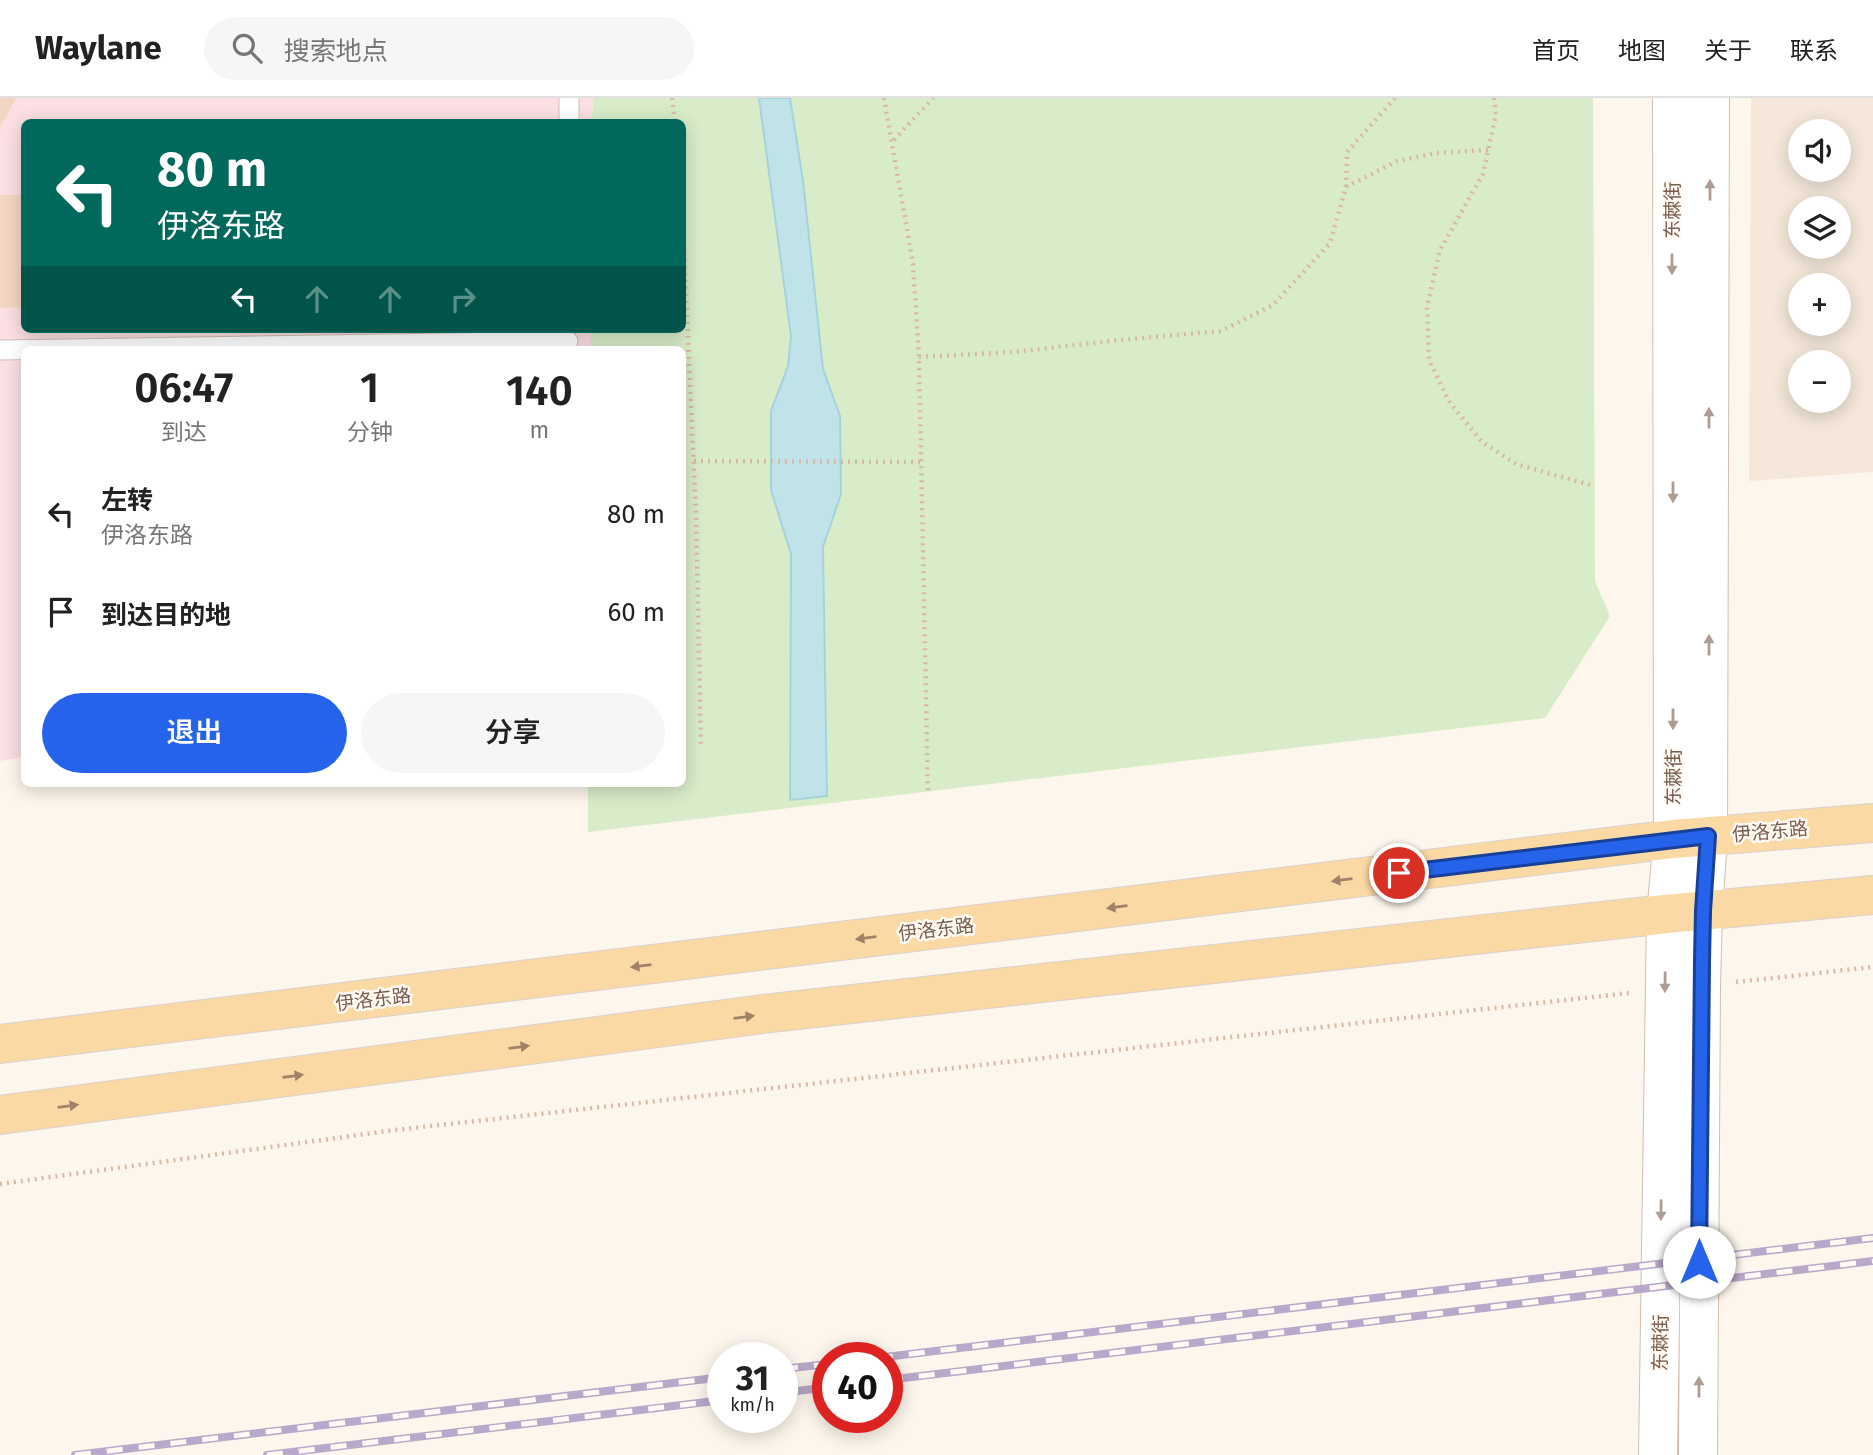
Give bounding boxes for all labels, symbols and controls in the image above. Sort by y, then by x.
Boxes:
search box [204,17,694,80]
text: Waylane [35,28,162,68]
icon: search [228,29,266,67]
text: 搜索地点 [284,36,388,67]
text: 首页 [1532,37,1580,65]
text: 地图 [1618,37,1666,65]
text: 关于 [1704,37,1752,65]
text: 联系 [1790,37,1838,65]
map controls [1788,119,1851,413]
button: sound [1788,119,1851,182]
text: 80 m [157,140,267,199]
icon: left [42,147,133,238]
one-way arrow [1704,179,1716,201]
street label: 东棘街 [1661,181,1684,239]
button: layers [1788,196,1851,259]
text: 伊洛东路 [157,207,285,245]
one-way arrow [1666,253,1678,275]
button: + [1788,273,1851,336]
icon: left [225,280,263,318]
icon: ahead [298,280,336,318]
icon: ahead [371,280,409,318]
icon: right [444,280,482,318]
button: − [1788,350,1851,413]
text: 06:47 [134,363,233,413]
text: 1 [360,363,379,413]
text: 140 [506,366,573,416]
one-way arrow [1703,407,1715,429]
text: m [529,416,549,444]
text: 到达 [161,418,207,446]
text: 分钟 [347,418,393,446]
one-way arrow [1667,481,1679,503]
text: 左转 [101,485,153,516]
icon: left [42,495,80,533]
text: 80 m [607,499,665,530]
text: 伊洛东路 [101,521,193,549]
icon: arrive [42,593,80,631]
text: 60 m [607,597,665,628]
text: 到达目的地 [101,600,231,631]
one-way arrow [1703,634,1715,656]
button: 退出 [42,693,347,773]
button: 分享 [361,693,665,773]
one-way arrow [1667,708,1679,730]
street label: 东棘街 [1662,748,1685,806]
street label: 伊洛东路 [1731,817,1809,846]
pin [1369,843,1429,903]
icon: arrive [1380,854,1418,892]
one-way arrow [1331,874,1353,885]
one-way arrow [1105,902,1127,913]
street label: 伊洛东路 [897,913,975,946]
one-way arrow [855,933,877,944]
one-way arrow [630,960,652,971]
one-way arrow [1659,972,1670,994]
street label: 伊洛东路 [334,983,412,1016]
one-way arrow [734,1011,756,1022]
one-way arrow [508,1041,530,1052]
one-way arrow [282,1070,304,1081]
one-way arrow [57,1100,79,1111]
one-way arrow [1656,1199,1667,1221]
position arrow [1662,1225,1736,1299]
street label: 东棘街 [1649,1314,1672,1372]
speed limit sign: 40 [812,1342,903,1433]
text: 31 [736,1357,769,1399]
one-way arrow [1693,1376,1705,1398]
text: km/h [730,1394,775,1416]

